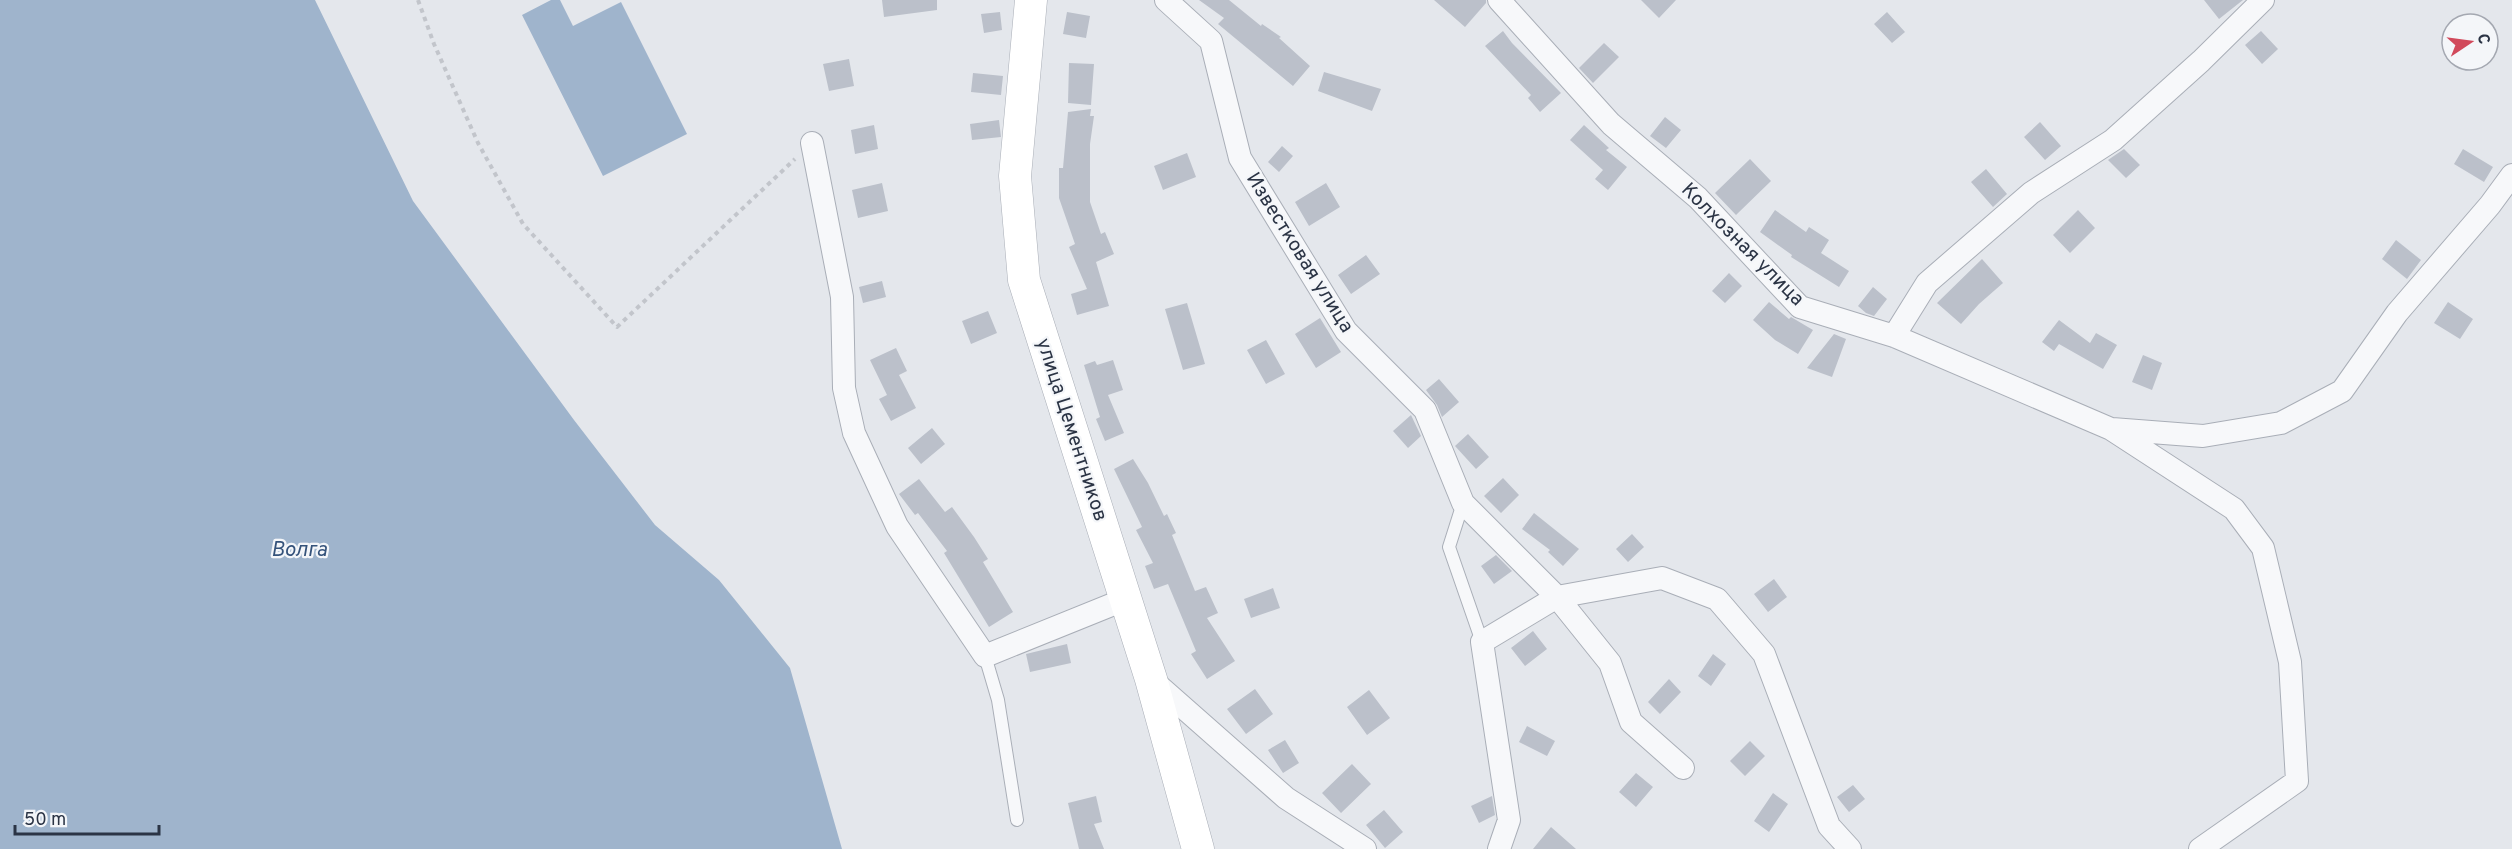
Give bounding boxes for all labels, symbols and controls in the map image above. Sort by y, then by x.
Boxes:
north arrow [2440,12,2500,72]
text: С [2472,32,2494,46]
street label: Известковая улица [1239,168,1359,338]
street label: Колхозная улица [1675,178,1809,312]
street label: улица Цементников [1029,335,1113,525]
water label: Волга [271,537,327,564]
scale bar [15,798,159,836]
text: 50 m [24,809,66,832]

